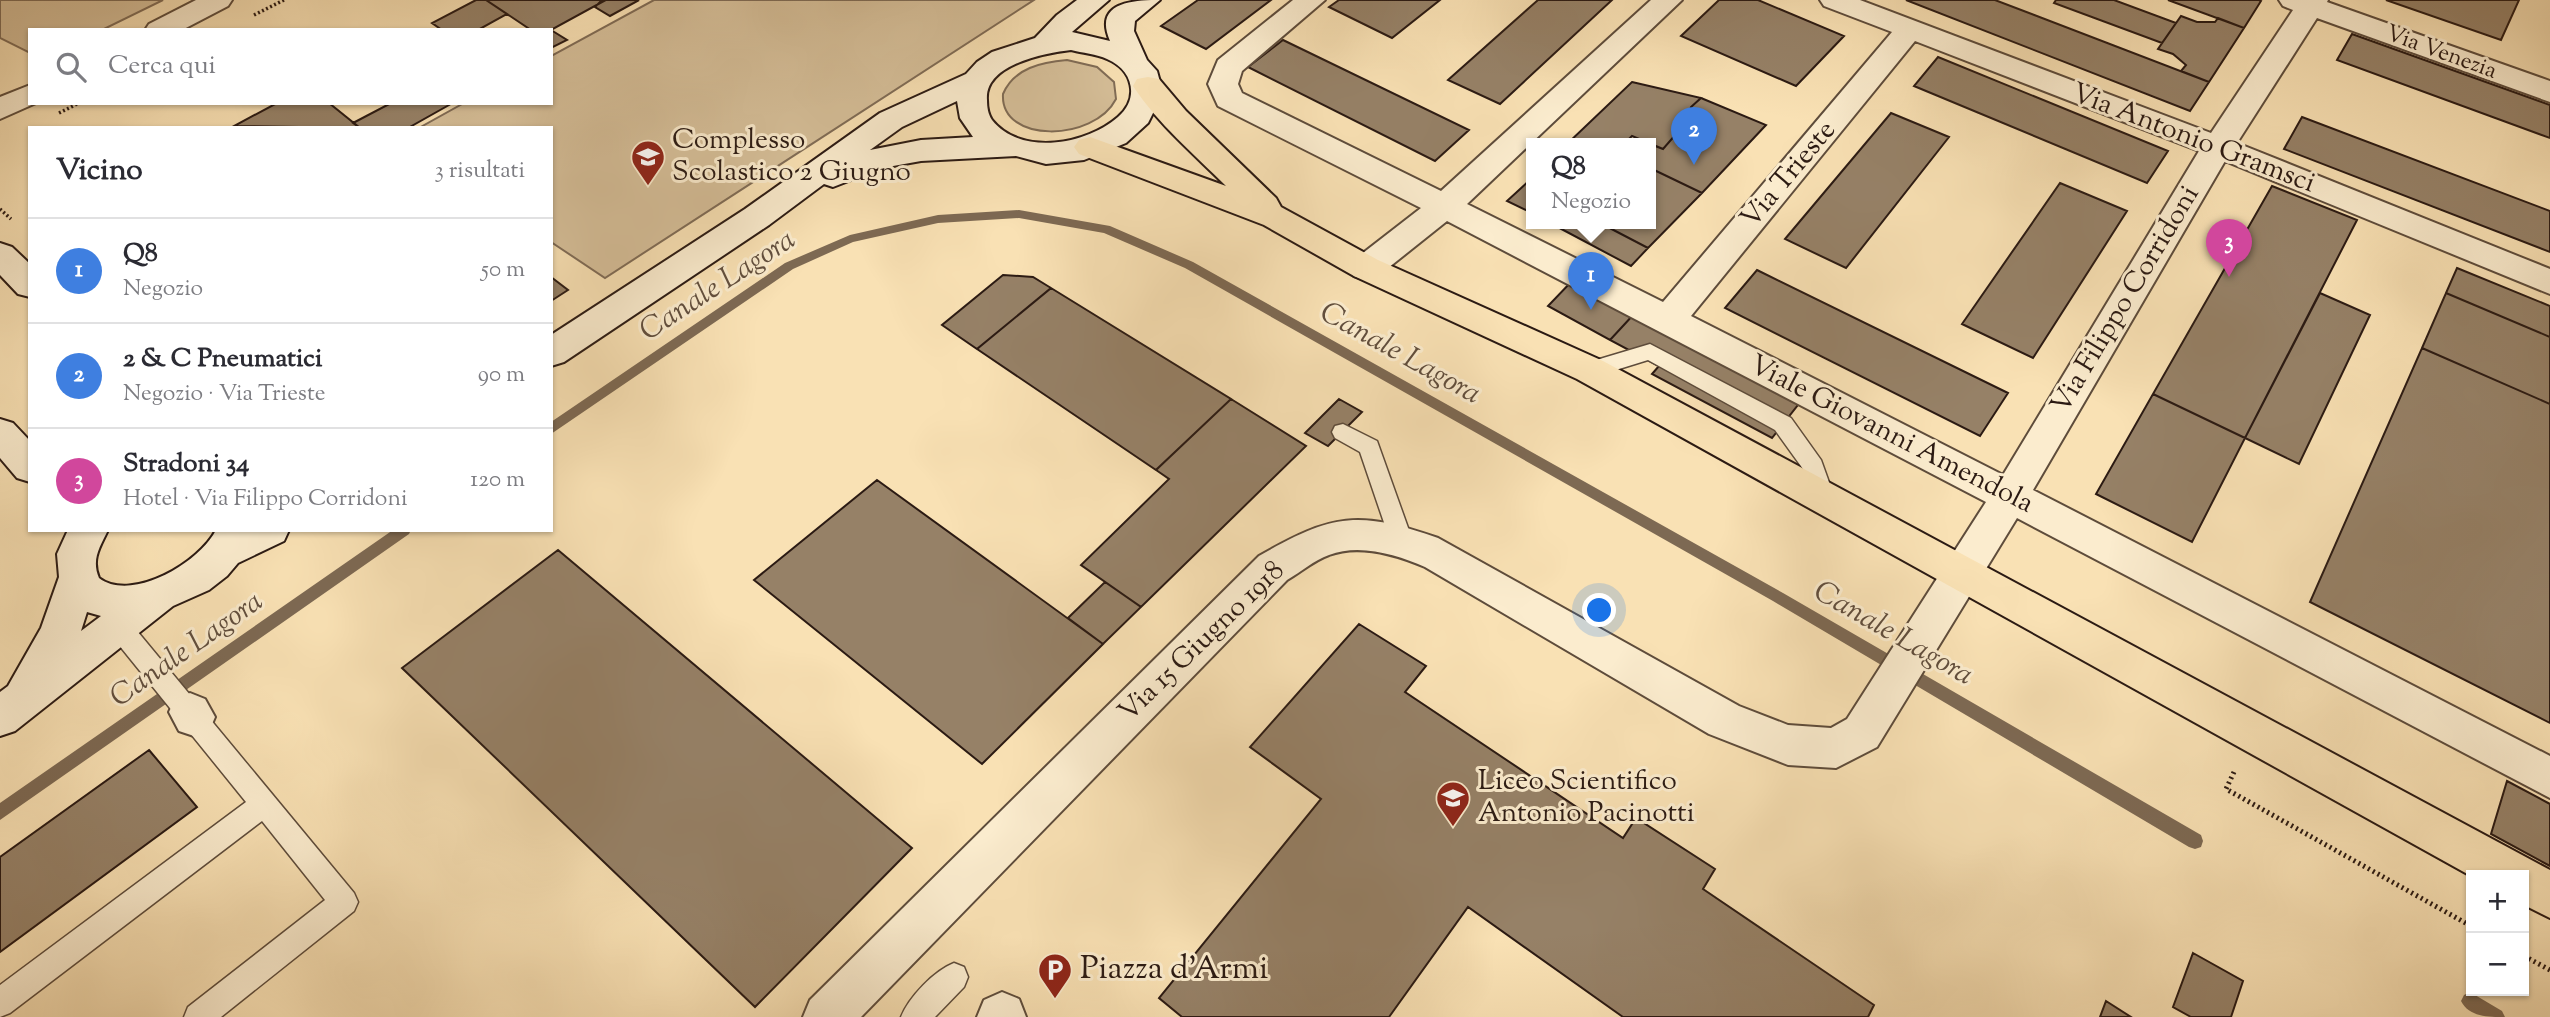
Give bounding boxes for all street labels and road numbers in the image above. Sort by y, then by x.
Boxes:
street label: Via Venezia [2381,18,2502,89]
street label: Via Antonio Gramsci [2065,74,2321,204]
street label: Via Trieste [1732,112,1846,238]
street label: Via Filippo Corridoni [2042,178,2210,422]
street label: Viale Giovanni Amendola [1742,346,2040,524]
street label: Via 15 Giugno 1918 [1110,552,1294,732]

